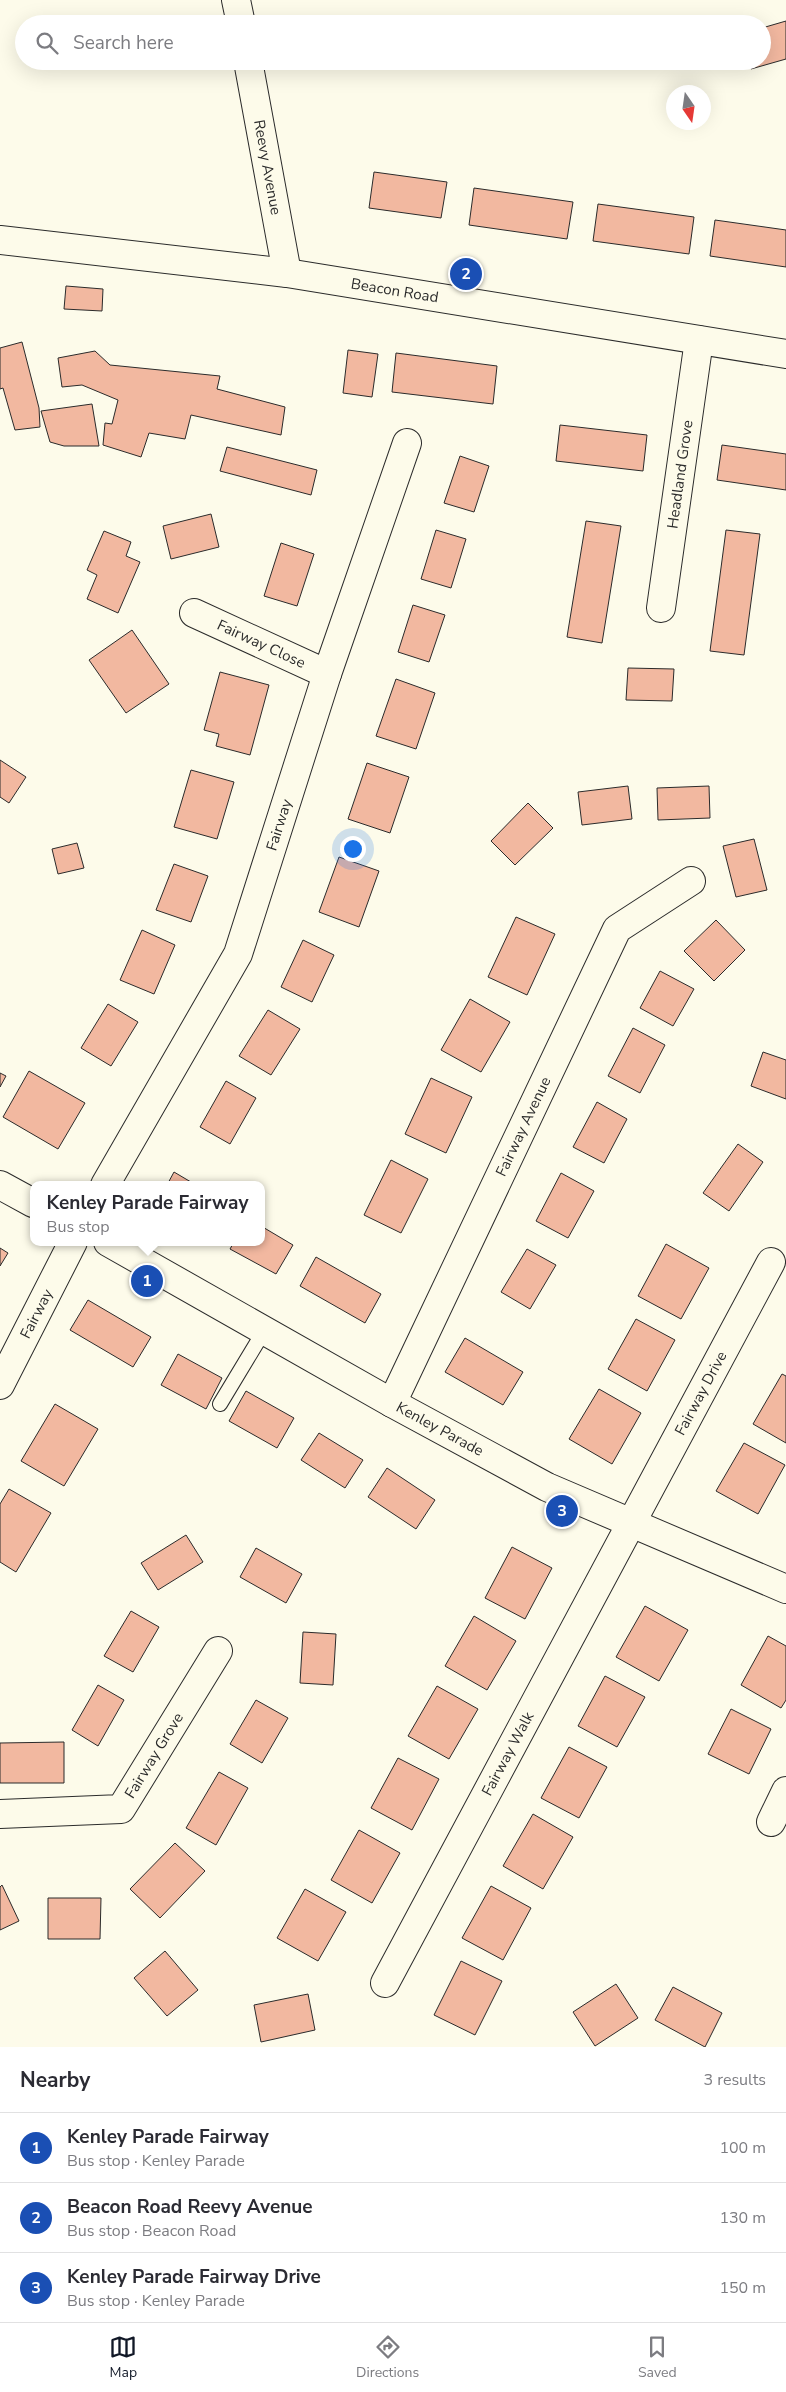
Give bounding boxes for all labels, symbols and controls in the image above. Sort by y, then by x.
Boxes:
search box [15,15,771,70]
icon: search [33,29,61,57]
text: Search here [73,30,174,56]
north arrow [666,85,711,130]
street label: Reevy Avenue [249,118,286,216]
pin: 2 [450,255,482,293]
street label: Beacon Road [349,274,440,307]
street label: Headland Grove [662,419,698,530]
street label: Fairway Close [214,615,309,673]
street label: Fairway [261,796,297,853]
your location [340,836,366,862]
street label: Fairway Avenue [491,1073,555,1180]
popup [30,1181,265,1246]
text: Kenley Parade Fairway [47,1190,248,1216]
text: Bus stop [47,1216,110,1238]
pin: 1 [131,1262,163,1300]
street label: Fairway [15,1285,58,1342]
street label: Fairway Drive [670,1348,731,1439]
street label: Kenley Parade [393,1397,487,1461]
pin: 3 [546,1492,578,1530]
street label: Fairway Walk [477,1708,539,1799]
street label: Fairway Grove [120,1709,188,1802]
text: Nearby [20,2066,90,2094]
text: 3 results [704,2069,766,2091]
text: Kenley Parade Fairway [67,2124,269,2150]
text: 1 [31,2137,41,2159]
text: 100 m [719,2137,766,2159]
text: Bus stop · Kenley Parade [67,2150,245,2172]
text: Beacon Road Reevy Avenue [67,2194,313,2220]
text: 2 [31,2207,41,2229]
text: 130 m [719,2207,766,2229]
text: Bus stop · Beacon Road [67,2220,236,2242]
text: Kenley Parade Fairway Drive [67,2264,321,2290]
text: 3 [31,2277,41,2299]
text: 150 m [719,2277,766,2299]
text: Bus stop · Kenley Parade [67,2290,245,2312]
tab: Map [109,2333,137,2382]
tab: Directions [356,2333,419,2382]
tab: Saved [638,2333,677,2382]

